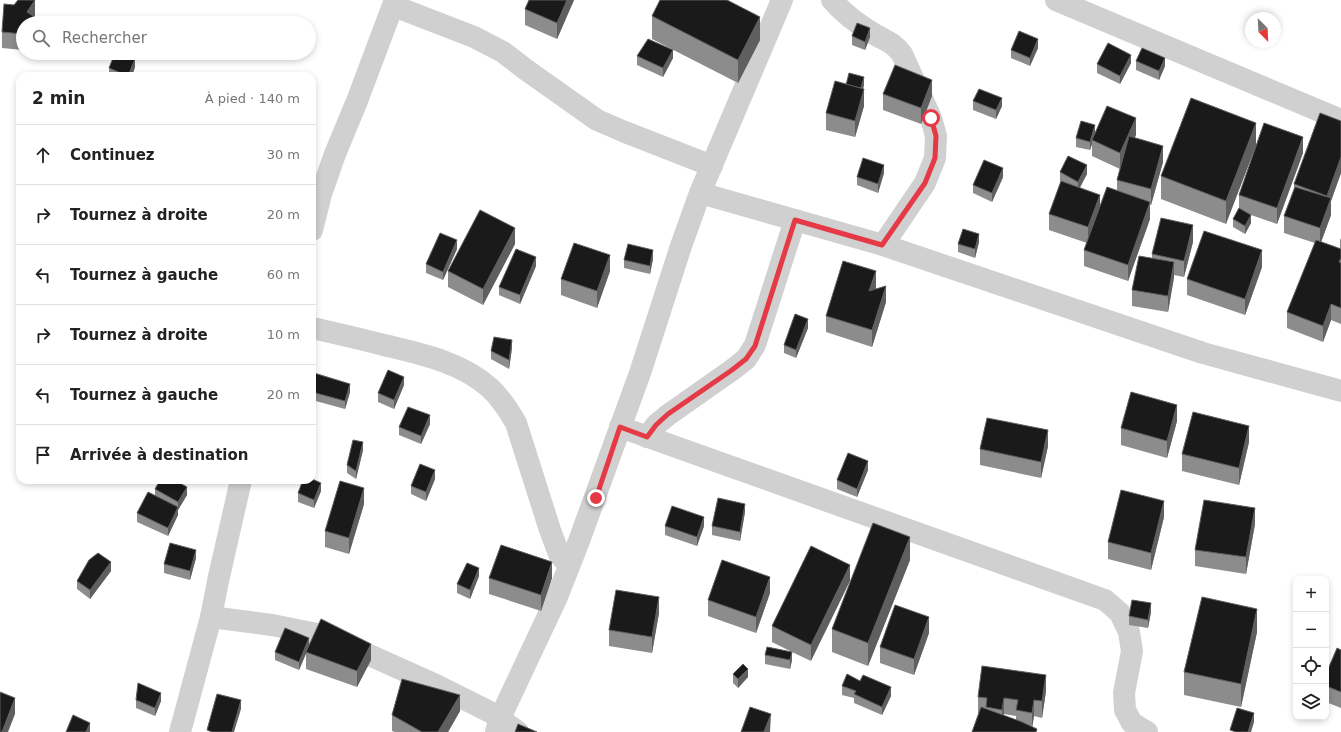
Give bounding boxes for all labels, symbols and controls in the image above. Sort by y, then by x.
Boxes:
north arrow [1245,12,1281,48]
search box [16,16,316,60]
icon: search [30,27,52,49]
text: Rechercher [62,29,147,47]
text: 2 min [32,88,85,108]
text: À pied · 140 m [205,91,300,106]
route start [922,109,940,127]
icon: ahead [32,144,54,166]
text: Continuez [70,146,155,164]
text: 30 m [267,147,300,162]
icon: right [32,204,54,226]
text: Tournez à droite [70,206,208,224]
text: 20 m [267,207,300,222]
icon: left [32,264,54,286]
text: Tournez à gauche [70,266,218,284]
text: 60 m [267,267,300,282]
icon: right [32,324,54,346]
text: Tournez à droite [70,326,208,344]
text: 10 m [267,327,300,342]
icon: left [32,384,54,406]
text: Tournez à gauche [70,386,218,404]
text: 20 m [267,387,300,402]
icon: arrive [32,444,54,466]
text: Arrivée à destination [70,446,248,464]
route end [587,489,605,507]
map controls [1293,576,1329,720]
button: + [1293,576,1329,612]
button: − [1293,612,1329,648]
button: locate [1293,648,1329,684]
button: layers [1293,684,1329,720]

